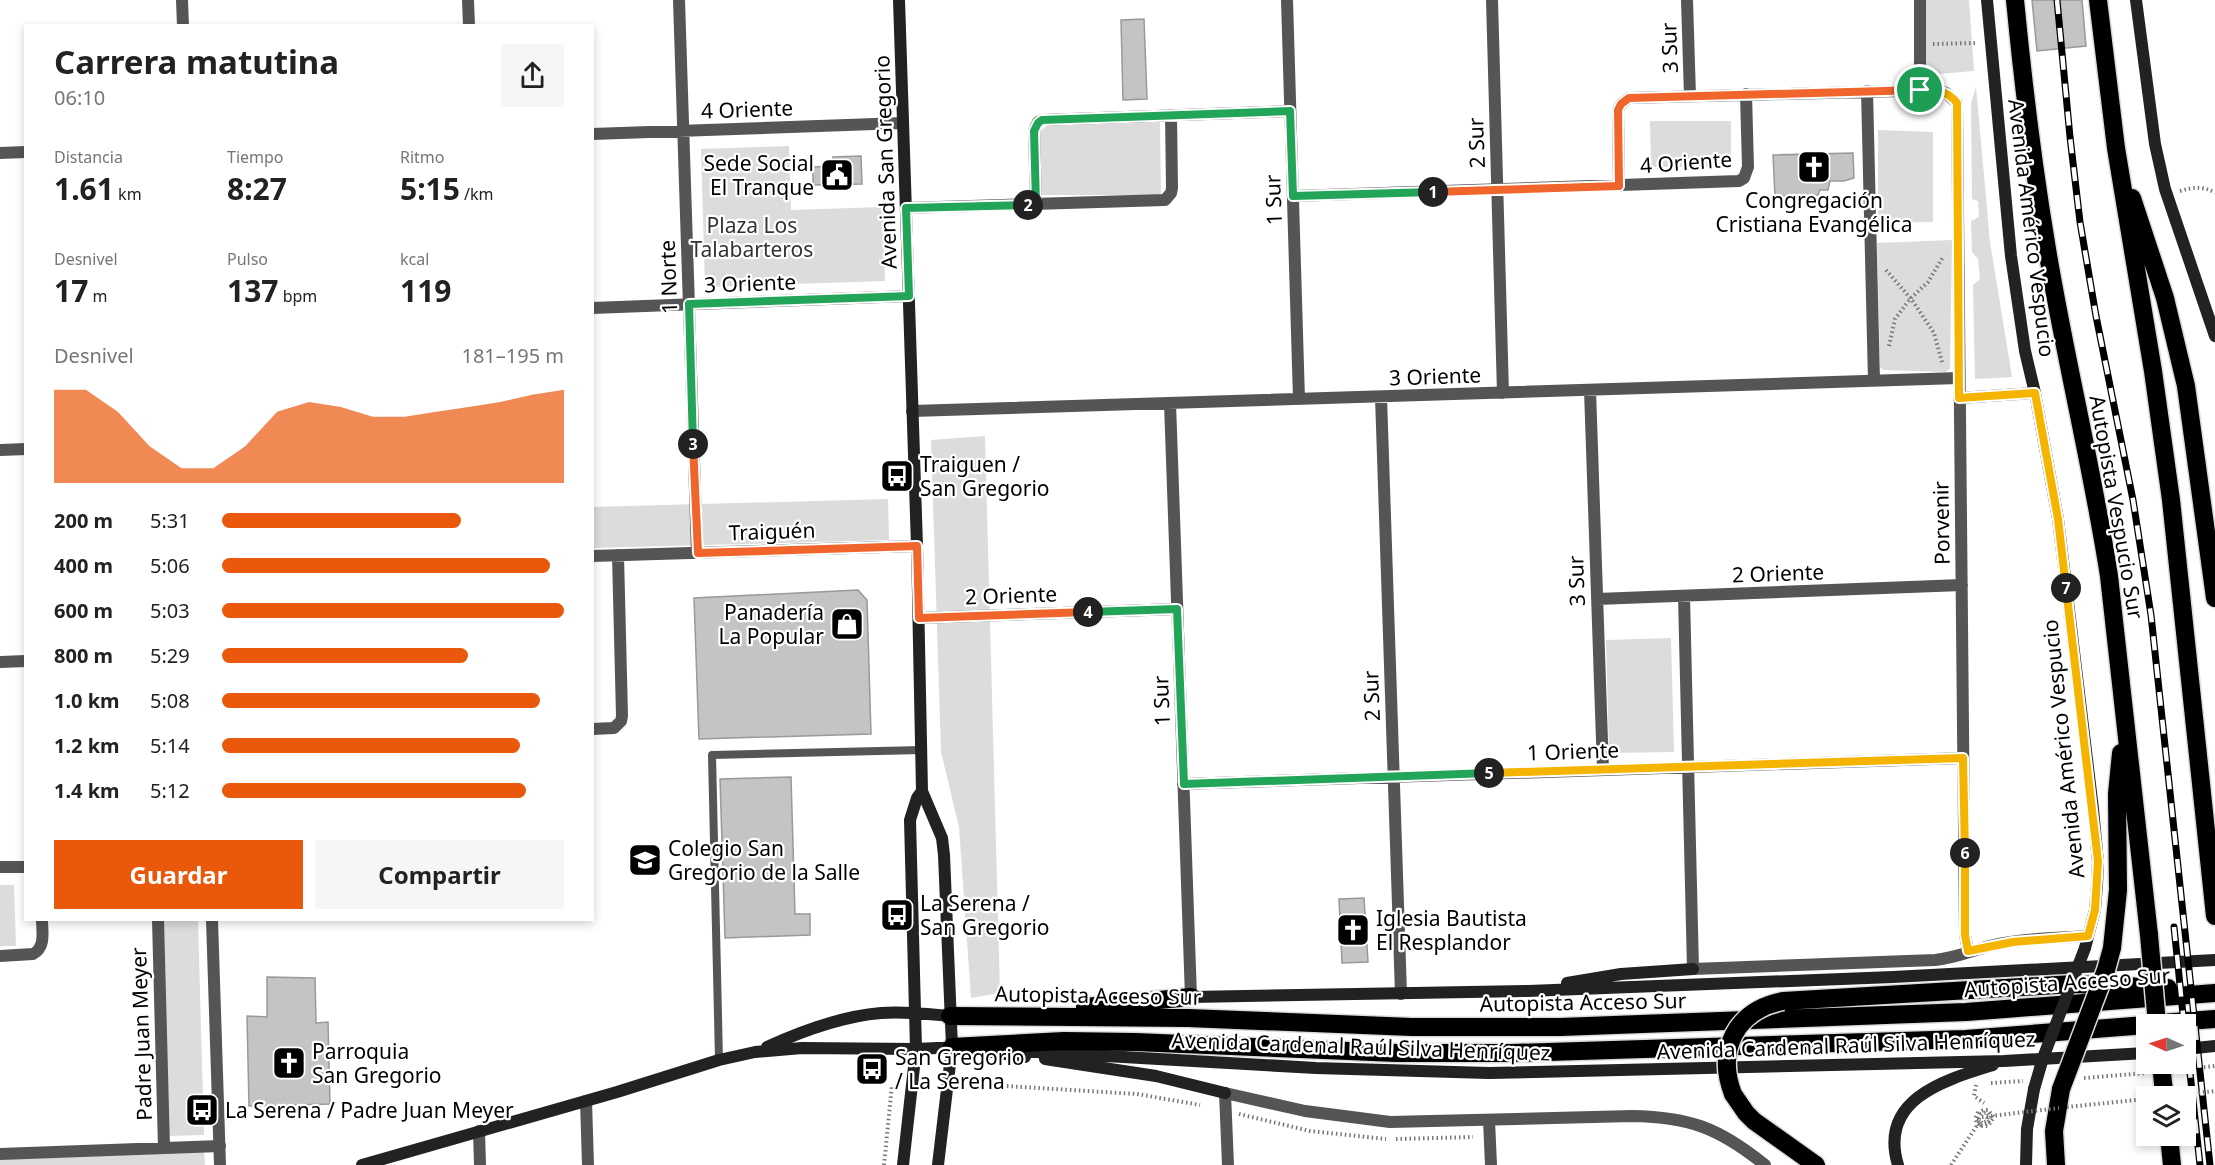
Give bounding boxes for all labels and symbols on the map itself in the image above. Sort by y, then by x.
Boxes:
street label: 3 Sur [1654,22,1684,74]
street label: Avenida San Gregorio [867,55,903,269]
pin [1894,64,1945,115]
street label: 4 Oriente [700,93,794,125]
street label: Avenida Américo Vespucio [2002,97,2062,359]
street label: 2 Sur [1461,117,1491,169]
street label: 4 Oriente [1639,145,1733,179]
place label: Sede Social El Tranque [703,149,814,201]
church icon: Congregación Cristiana Evangélica [1796,149,1832,185]
public building icon: Sede Social El Tranque [819,157,855,193]
street label: 1 Sur [1258,174,1288,226]
pin: 1 [1418,177,1448,207]
place label: Congregación Cristiana Evangélica [1716,186,1912,238]
pin: 2 [1013,190,1043,220]
park label: Plaza Los Talabarteros [691,211,813,263]
street label: 1 Norte [653,239,683,315]
street label: 3 Oriente [703,267,797,299]
street label: 3 Oriente [1388,360,1482,392]
street label: Autopista Vespucio Sur [2084,393,2151,621]
pin: 3 [678,429,708,459]
place label: Traiguen / San Gregorio [920,450,1050,502]
bus stop icon: Traiguen / San Gregorio [879,458,915,494]
street label: Porvenir [1926,481,1956,565]
street label: Traiguén [728,515,816,547]
street label: 3 Sur [1561,555,1591,607]
street label: 2 Oriente [1731,557,1825,589]
pin: 7 [2051,573,2081,603]
street label: 2 Oriente [964,579,1058,611]
pin: 4 [1073,597,1103,627]
place label: Panadería La Popular [719,598,824,650]
shop icon: Panadería La Popular [829,606,865,642]
street label: Avenida Américo Vespucio [2035,618,2091,880]
street label: 2 Sur [1356,670,1386,722]
street label: 1 Sur [1146,675,1176,727]
street label: 1 Oriente [1526,735,1620,767]
pin: 5 [1474,758,1504,788]
place label: Colegio San Gregorio de la Salle [668,834,860,886]
pin: 6 [1950,838,1980,868]
school or university icon: Colegio San Gregorio de la Salle [627,842,663,878]
place label: La Serena / San Gregorio [920,889,1050,941]
bus stop icon: La Serena / San Gregorio [879,897,915,933]
place label: Iglesia Bautista El Resplandor [1376,904,1527,956]
church icon: Iglesia Bautista El Resplandor [1335,912,1371,948]
street label: Padre Juan Meyer [124,946,158,1121]
street label: Autopista Acceso Sur [1963,961,2171,1003]
street label: Autopista Acceso Sur [994,979,1202,1011]
street label: Autopista Acceso Sur [1479,986,1687,1018]
north arrow [2136,1014,2196,1074]
street label: Avenida Cardenal Raúl Silva Henríquez [1656,1024,2036,1066]
street label: Avenida Cardenal Raúl Silva Henríquez [1171,1025,1551,1067]
place label: Parroquia San Gregorio [312,1037,442,1089]
place label: San Gregorio / La Serena [895,1043,1025,1095]
church icon: Parroquia San Gregorio [271,1045,307,1081]
bus stop icon: San Gregorio / La Serena [854,1051,890,1087]
bus stop icon: La Serena / Padre Juan Meyer [184,1092,220,1128]
place label: La Serena / Padre Juan Meyer [225,1096,514,1124]

